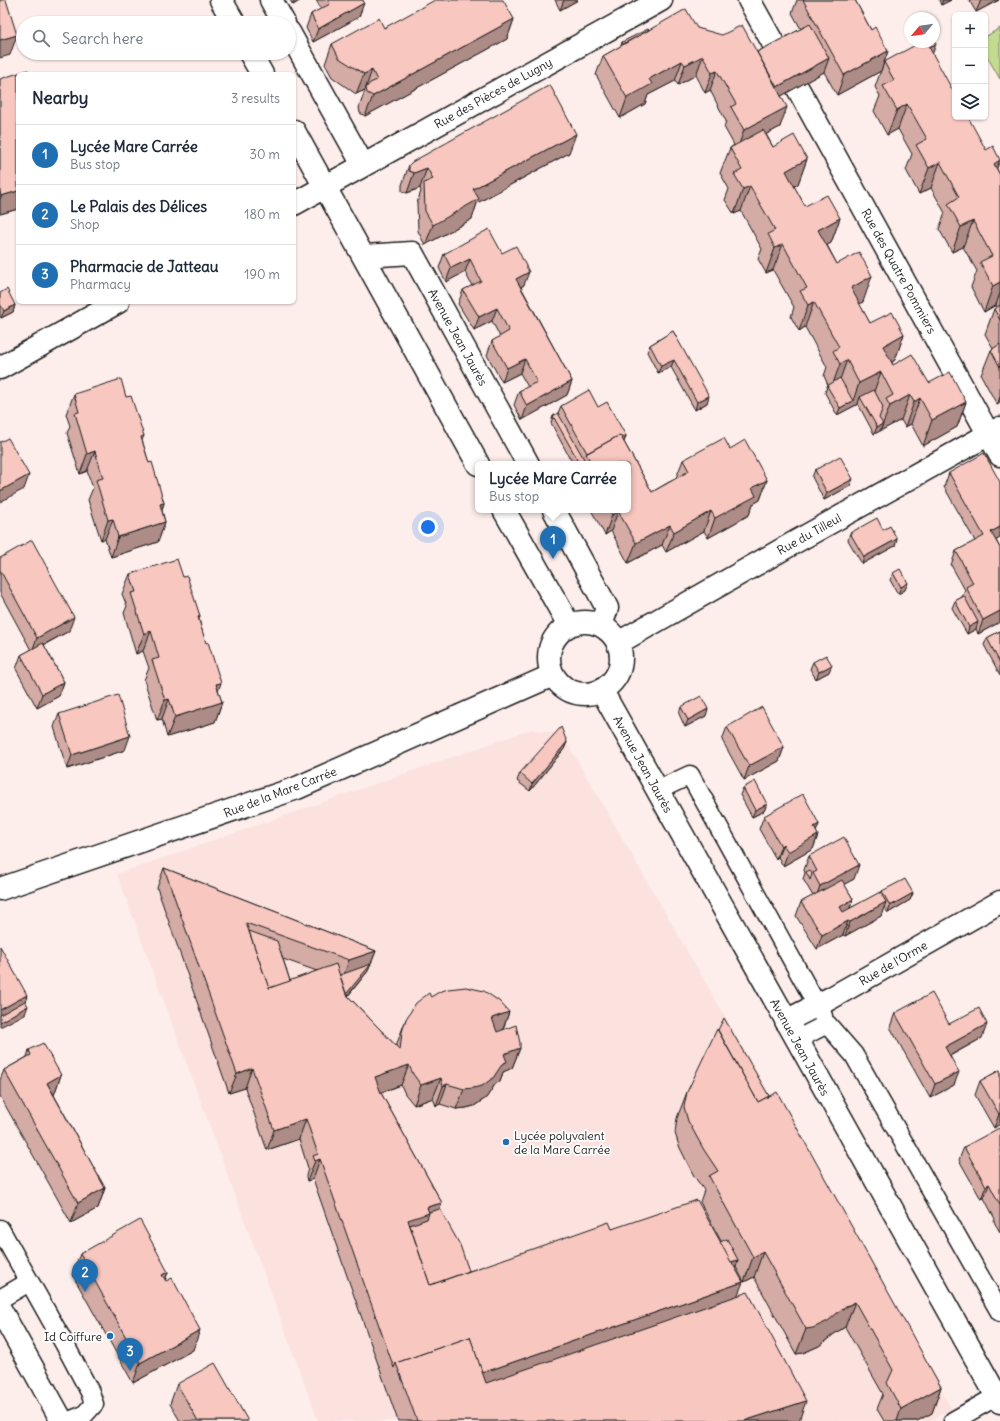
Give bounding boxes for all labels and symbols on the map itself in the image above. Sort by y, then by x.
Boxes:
north arrow [904,12,940,48]
street label: Rue des Pièces de Lugny [431,54,555,132]
street label: Rue des Quatre Pommiers [858,206,940,336]
street label: Avenue Jean Jaurès [425,286,491,388]
street label: Rue du Tilleul [774,510,844,558]
your location [418,517,438,537]
pin: 1 [540,526,566,559]
street label: Avenue Jean Jaurès [610,713,676,815]
street label: Rue de la Mare Carrée [221,764,339,820]
street label: Rue de l'Orme [856,937,930,989]
street label: Avenue Jean Jaurès [767,996,833,1098]
place label: Lycée polyvalent de la Mare Carrée [514,1128,610,1157]
marker: Lycée polyvalent de la Mare Carrée [501,1137,511,1147]
pin: 2 [72,1259,98,1292]
place label: Id Coiffure [44,1329,102,1344]
marker: Id Coiffure [105,1331,115,1341]
pin: 3 [117,1338,143,1371]

